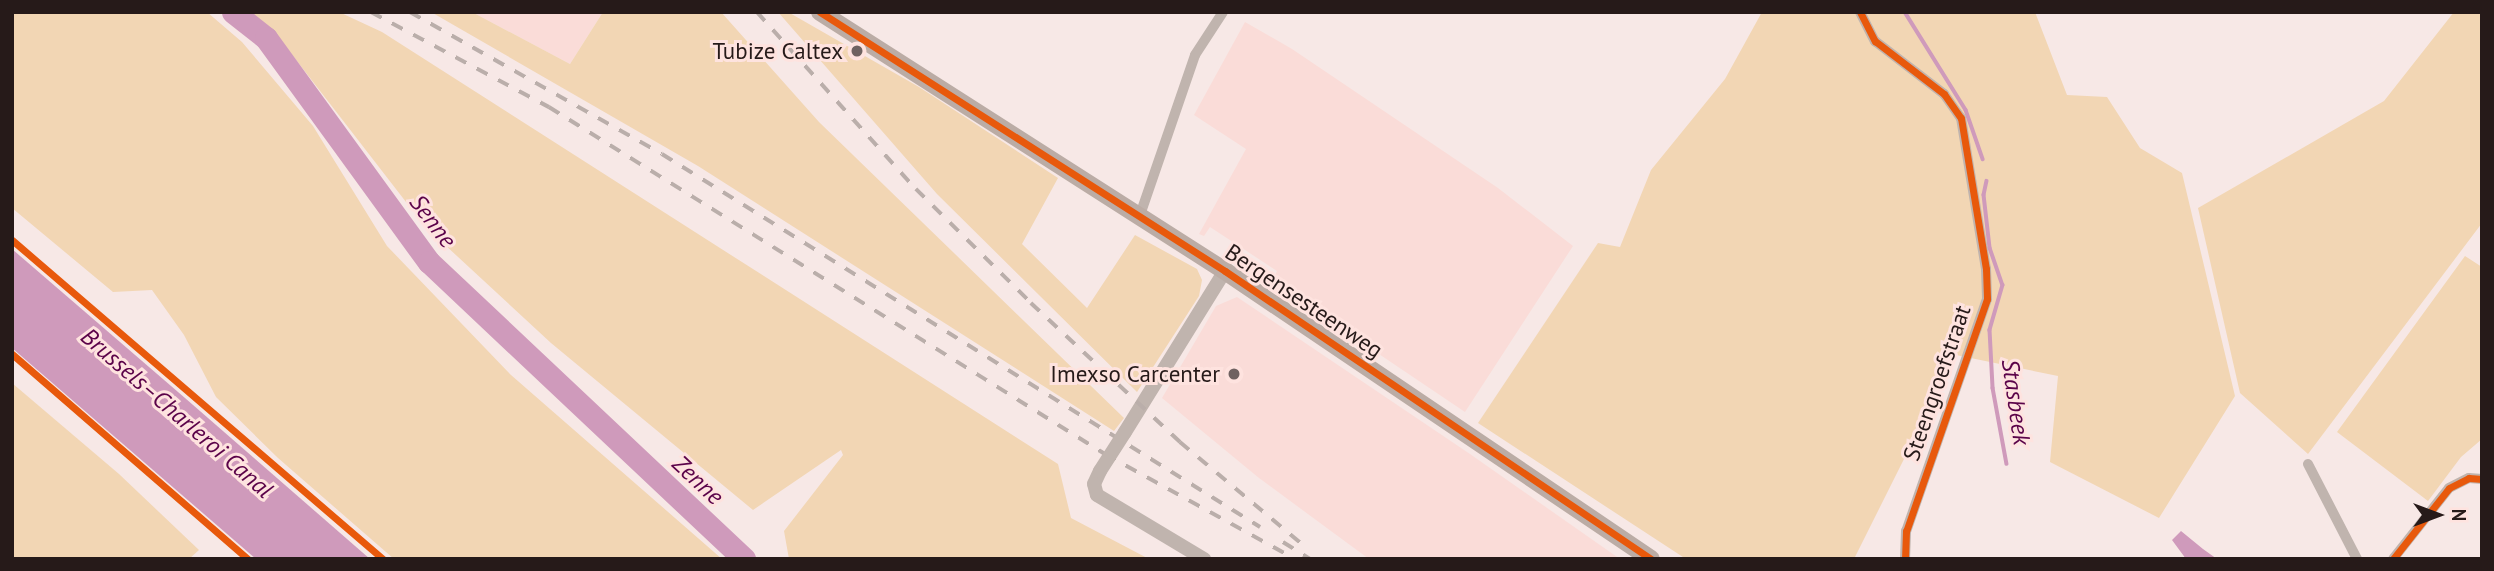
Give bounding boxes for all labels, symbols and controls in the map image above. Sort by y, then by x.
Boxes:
place label: Tubize Caltex [713,37,843,65]
marker: Tubize Caltex [849,43,865,59]
water label: Senne [404,189,462,253]
street label: Bergensesteenweg [1220,238,1388,364]
street label: Steengroefstraat [1897,302,1977,464]
water label: Brussels–Charleroi Canal [75,322,279,504]
water label: Stasbeek [1996,357,2036,447]
place label: Imexso Carcenter [1050,360,1220,388]
marker: Imexso Carcenter [1226,366,1242,382]
water label: Zenne [667,449,729,511]
north arrow [2403,480,2473,550]
text: N [2447,509,2471,521]

